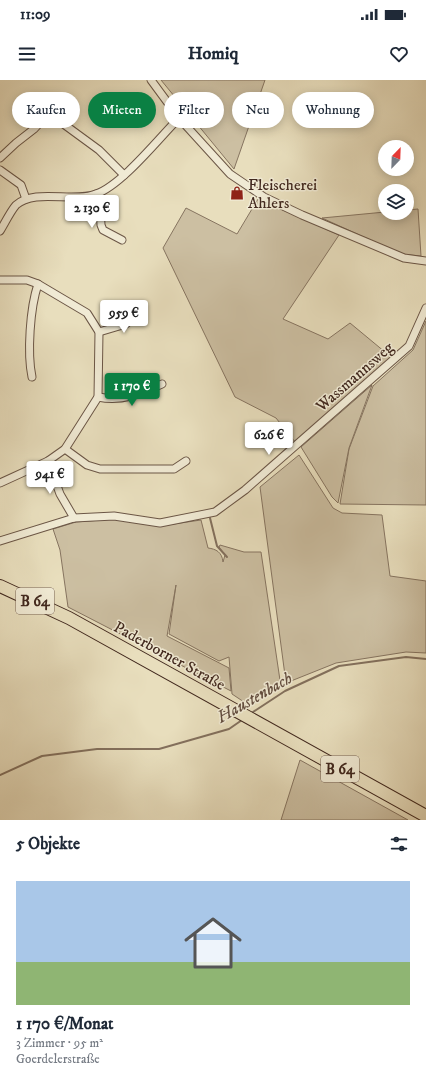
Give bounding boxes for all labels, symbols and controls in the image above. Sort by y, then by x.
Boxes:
text: 11:09 [20,5,50,24]
icon: menu [16,43,38,65]
text: Homiq [188,43,238,65]
icon: heart [388,43,410,65]
chip: Kaufen [12,92,80,128]
chip: Mieten [88,92,156,128]
chip: Filter [164,92,224,128]
chip: Neu [232,92,284,128]
chip: Wohnung [292,92,374,128]
north arrow [378,140,414,176]
map controls [378,140,414,220]
place label: Fleischerei Ahlers [248,175,317,213]
button: layers [378,184,414,220]
shop icon: Fleischerei Ahlers [229,185,245,201]
pin: 2 130 € [55,195,129,229]
text: 2 130 € [74,200,110,216]
pin: 959 € [96,300,152,334]
text: 959 € [109,305,139,321]
street label: Wassmannsweg [311,337,398,417]
pin: 1 170 € [95,373,169,407]
text: 1 170 € [114,378,150,394]
pin: 626 € [241,422,297,456]
text: 626 € [254,427,284,443]
pin: 941 € [22,461,78,495]
text: 941 € [35,466,65,482]
road number: B 64 [16,588,54,614]
street label: Paderborner Straße [110,617,229,695]
water label: Haustenbach [212,667,297,729]
road number: B 64 [321,756,359,782]
text: 5 Objekte [16,833,80,855]
icon: filters [388,833,410,855]
icon: home [177,907,249,979]
text: 1 170 €/Monat [16,1013,114,1035]
text: 3 Zimmer · 95 m² [16,1035,103,1051]
text: Goerdelerstraße [16,1051,100,1067]

